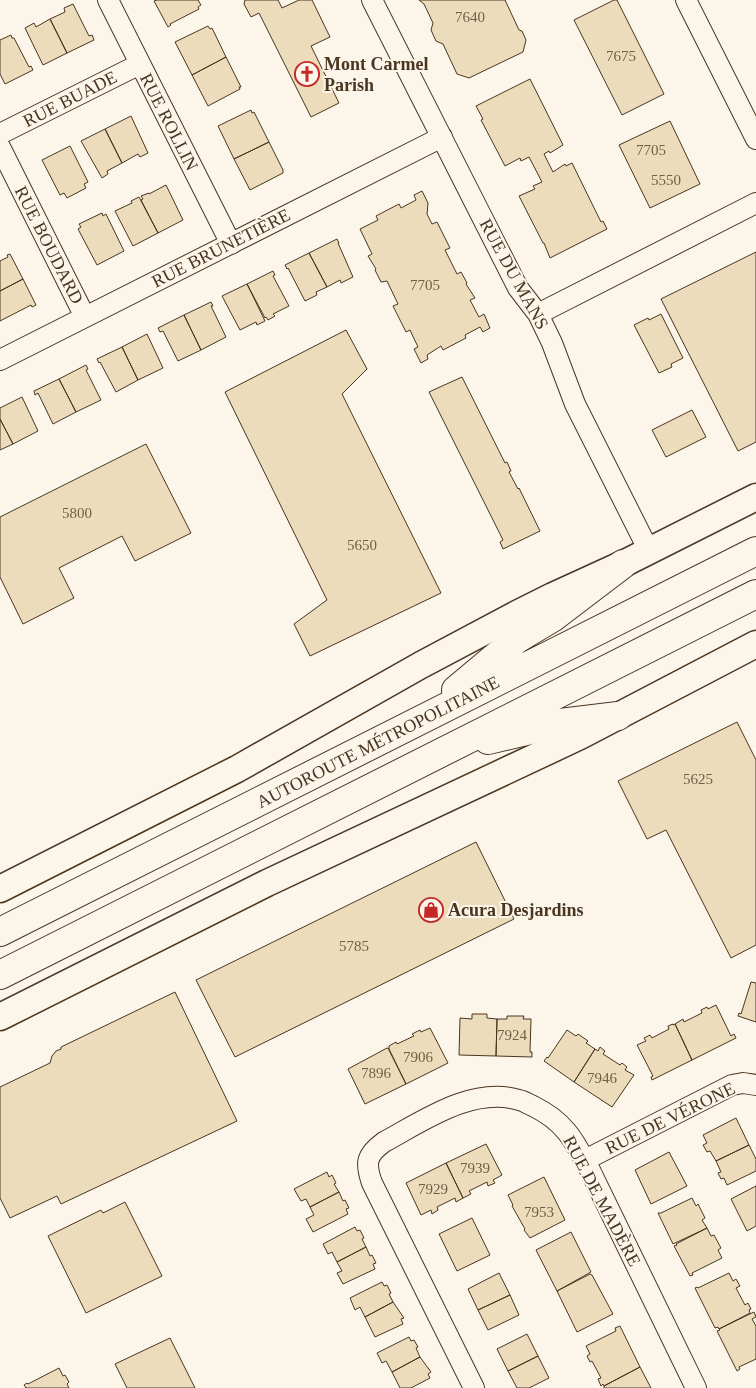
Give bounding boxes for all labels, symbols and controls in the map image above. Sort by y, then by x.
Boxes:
house number: 7640 [455,9,485,25]
house number: 7675 [606,48,636,64]
place label: Mont Carmel Parish [324,54,428,95]
church icon: Mont Carmel Parish [294,61,320,87]
street label: RUE BUADE [20,67,120,131]
street label: RUE ROLLIN [136,70,202,174]
house number: 7705 [636,142,666,158]
house number: 5550 [651,172,681,188]
street label: RUE BOUDARD [11,183,87,307]
street label: RUE BRUNETIÈRE [148,204,293,292]
street label: RUE DU MANS [475,215,553,333]
house number: 7705 [410,277,440,293]
house number: 5800 [62,505,92,521]
house number: 5650 [347,537,377,553]
street label: AUTOROUTE MÉTROPOLITAINE [253,671,503,812]
house number: 5625 [683,771,713,787]
shop icon: Acura Desjardins [418,897,444,923]
place label: Acura Desjardins [448,900,584,920]
house number: 5785 [339,938,369,954]
house number: 7924 [497,1027,528,1043]
house number: 7906 [403,1049,434,1065]
house number: 7896 [361,1065,392,1081]
house number: 7946 [587,1070,618,1086]
street label: RUE DE VÉRONE [602,1077,738,1158]
street label: RUE DE MADÈRE [559,1132,646,1270]
house number: 7939 [460,1160,490,1176]
house number: 7929 [418,1181,448,1197]
house number: 7953 [524,1204,554,1220]

